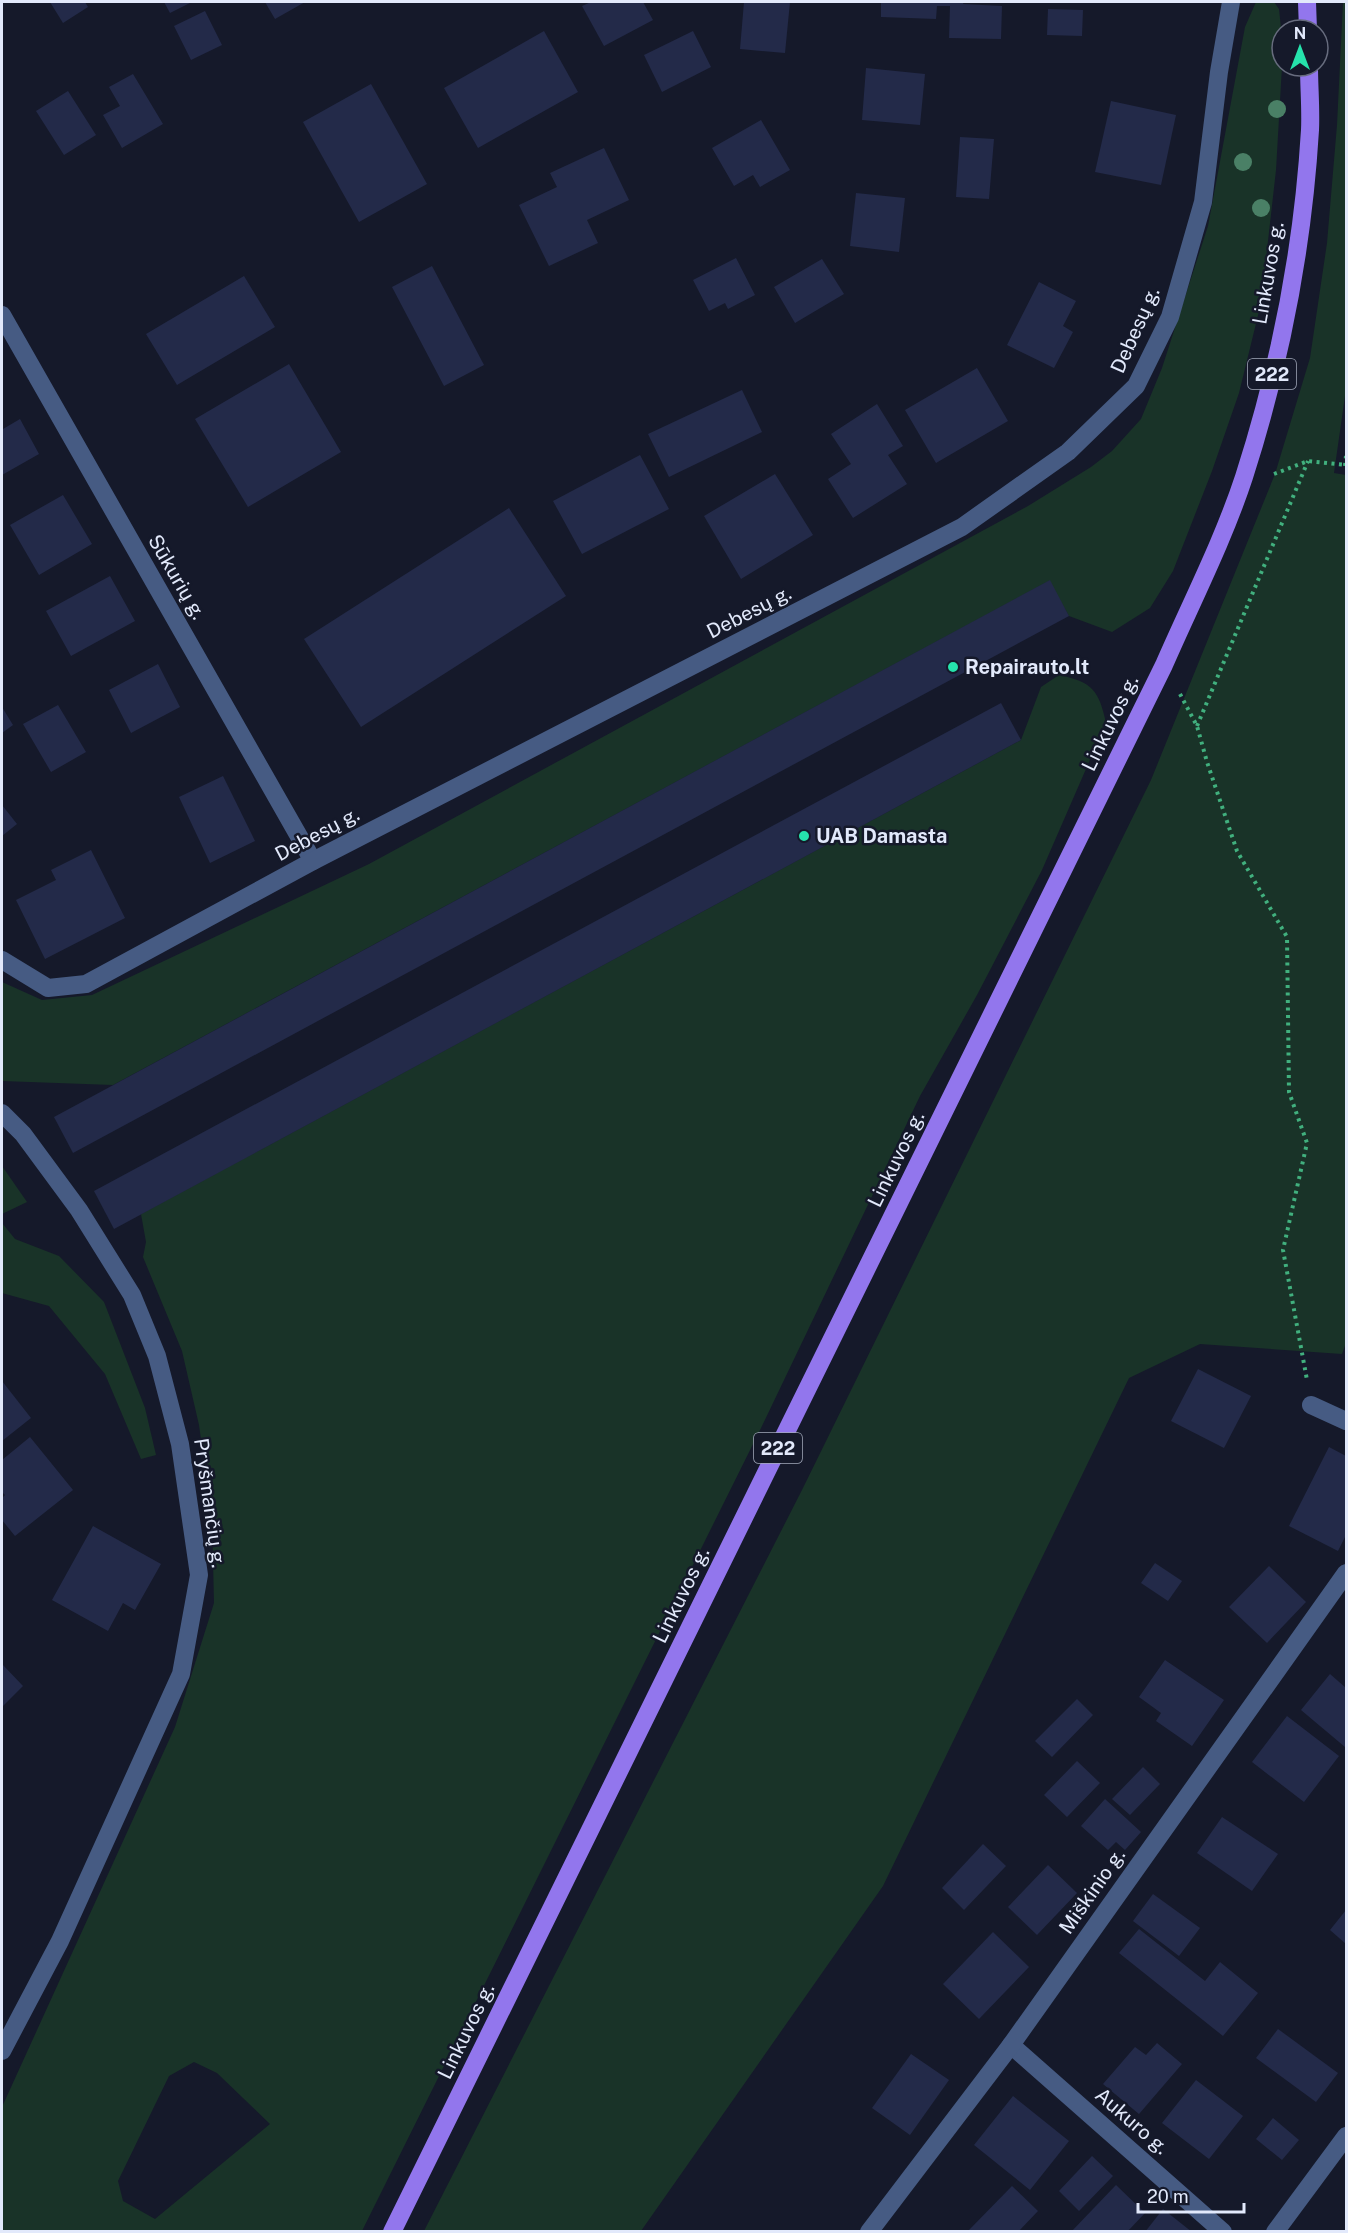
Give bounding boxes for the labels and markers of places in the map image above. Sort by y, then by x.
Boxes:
place label: Repairauto.lt [965,655,1089,679]
marker: Repairauto.lt [946,660,960,674]
place label: UAB Damasta [816,824,947,848]
marker: UAB Damasta [797,829,811,843]

